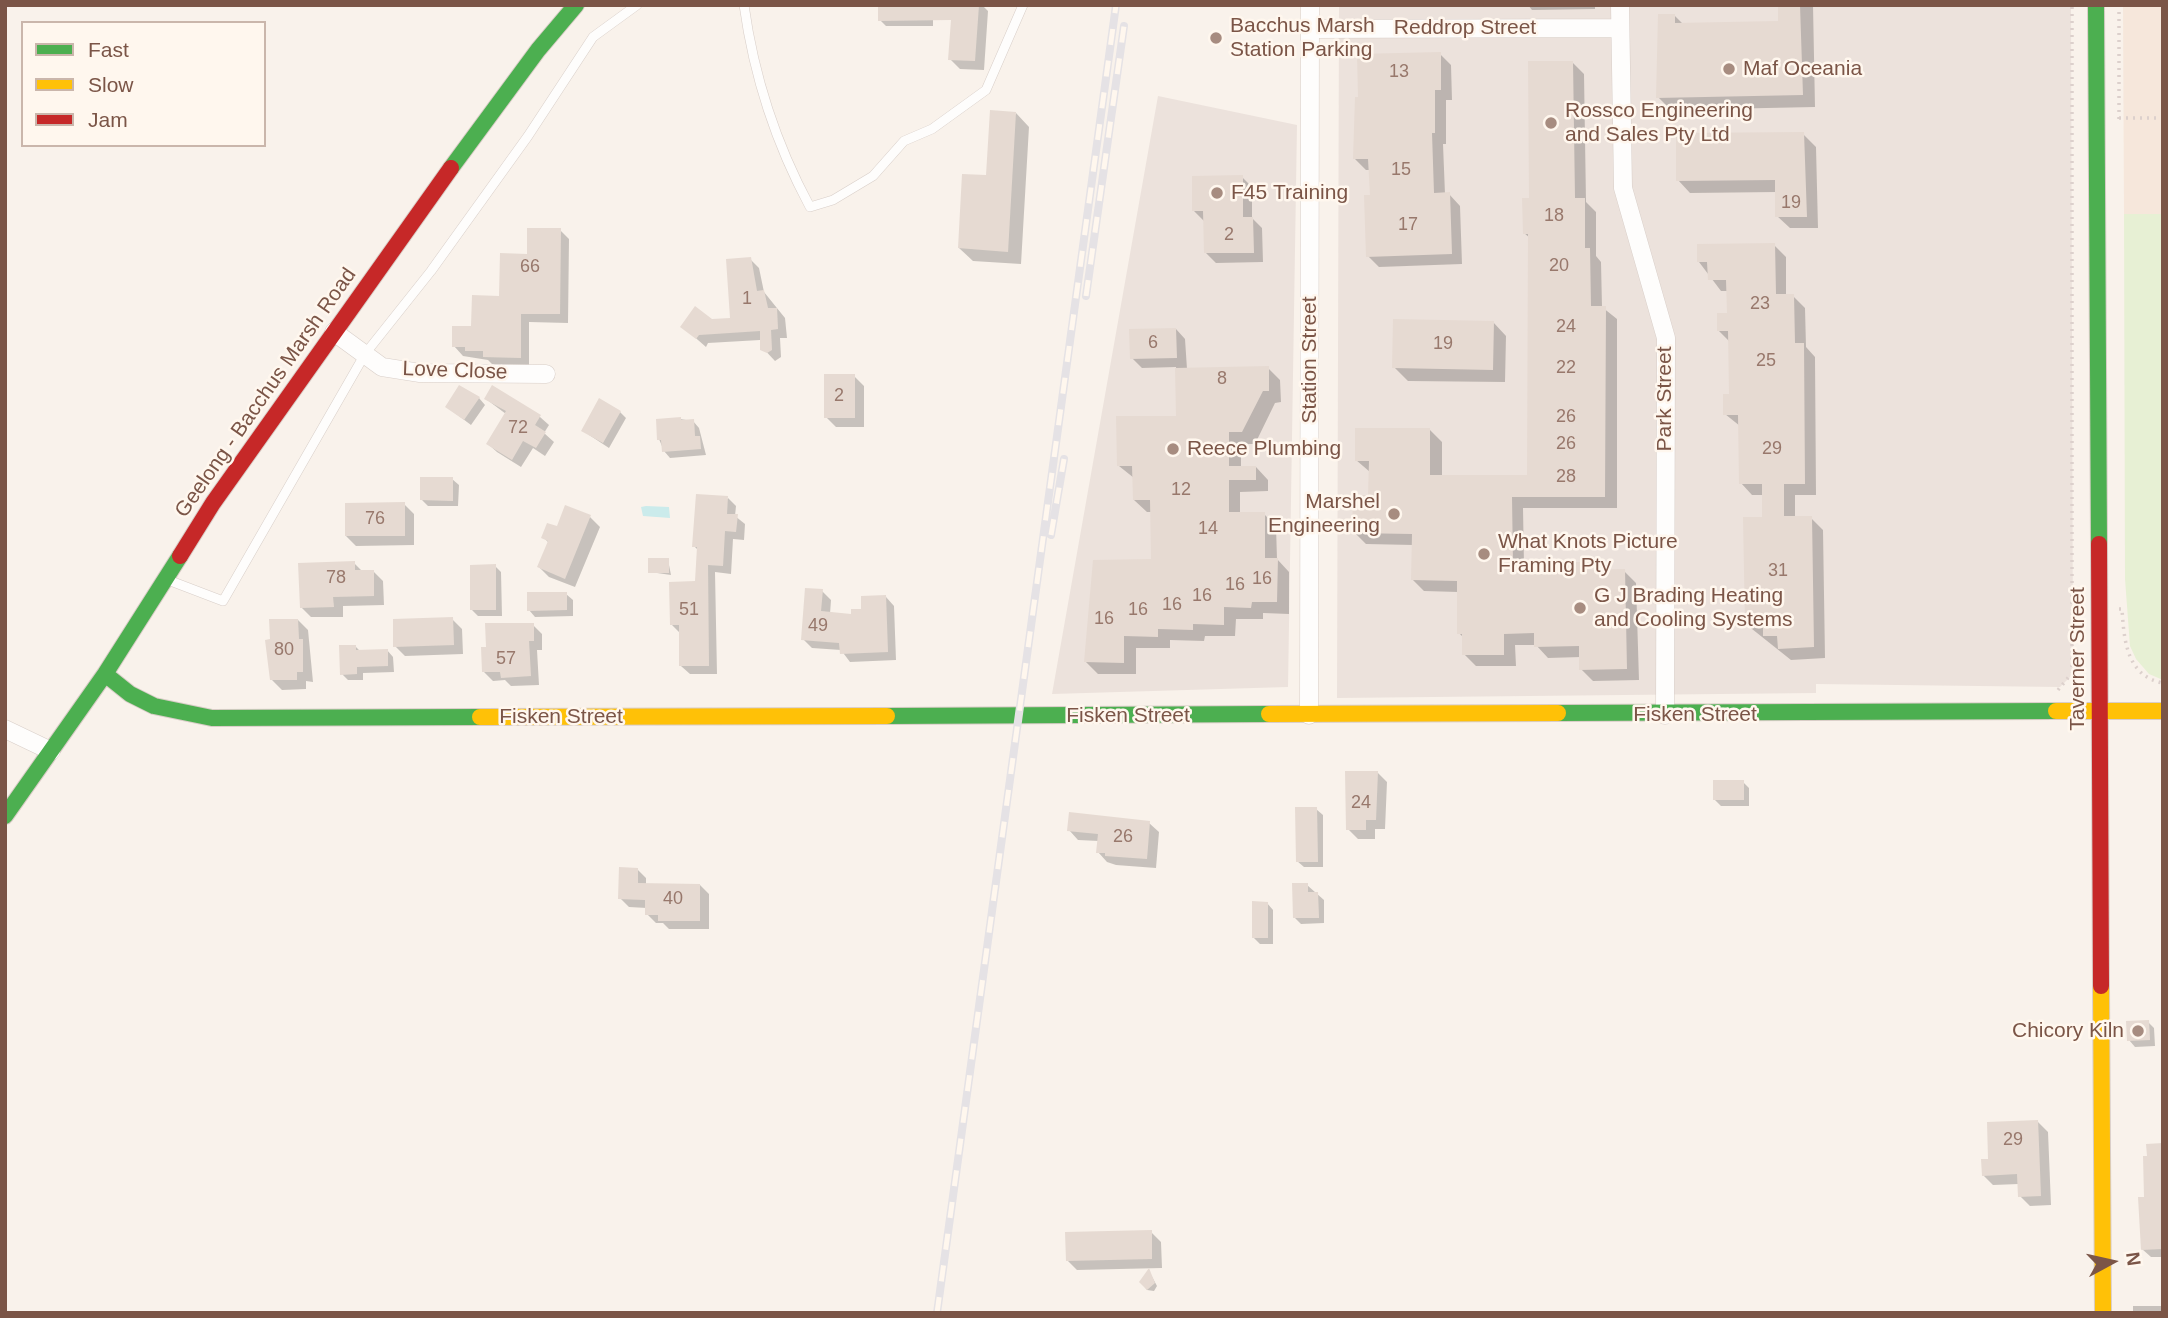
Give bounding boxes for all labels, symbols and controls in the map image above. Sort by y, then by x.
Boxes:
place label: Bacchus Marsh Station Parking [1230,13,1375,63]
street label: Reddrop Street [1394,15,1536,41]
legend [21,21,266,147]
marker: Bacchus Marsh Station Parking [1208,30,1224,46]
text: Fast [88,38,129,61]
place label: Maf Oceania [1743,56,1862,82]
house number: 13 [1389,61,1409,83]
marker: Maf Oceania [1721,61,1737,77]
text: Slow [88,73,134,96]
place label: Rossco Engineering and Sales Pty Ltd [1565,98,1753,148]
text: Jam [88,108,128,131]
marker: Rossco Engineering and Sales Pty Ltd [1543,115,1559,131]
house number: 15 [1391,159,1411,181]
place label: F45 Training [1231,180,1348,206]
marker: F45 Training [1209,185,1225,201]
house number: 19 [1781,192,1801,214]
house number: 18 [1544,205,1564,227]
house number: 17 [1398,214,1418,236]
house number: 2 [1224,224,1234,246]
house number: 20 [1549,255,1569,277]
house number: 66 [520,256,540,278]
street label: Geelong - Bacchus Marsh Road [170,263,362,523]
house number: 1 [742,288,752,310]
house number: 23 [1750,293,1770,315]
street label: Station Street [1297,296,1323,424]
house number: 24 [1556,316,1576,338]
house number: 6 [1148,332,1158,354]
house number: 19 [1433,333,1453,355]
street label: Park Street [1652,346,1678,452]
house number: 25 [1756,350,1776,372]
street label: Love Close [402,357,508,385]
house number: 22 [1556,357,1576,379]
house number: 8 [1217,368,1227,390]
house number: 2 [834,385,844,407]
house number: 26 [1556,406,1576,428]
house number: 72 [508,417,528,439]
house number: 26 [1556,433,1576,455]
place label: Reece Plumbing [1187,436,1341,462]
house number: 29 [1762,438,1782,460]
marker: Reece Plumbing [1165,441,1181,457]
house number: 28 [1556,466,1576,488]
house number: 12 [1171,479,1191,501]
place label: Marshel Engineering [1268,489,1380,539]
marker: Marshel Engineering [1386,506,1402,522]
house number: 76 [365,508,385,530]
house number: 14 [1198,518,1218,540]
place label: What Knots Picture Framing Pty [1498,529,1678,579]
marker: What Knots Picture Framing Pty [1476,546,1492,562]
house number: 31 [1768,560,1788,582]
house number: 78 [326,567,346,589]
house number: 16 [1252,568,1272,590]
house number: 16 [1225,574,1245,596]
place label: G J Brading Heating and Cooling Systems [1594,583,1792,633]
house number: 16 [1192,585,1212,607]
street label: Taverner Street [2065,587,2091,731]
house number: 16 [1162,594,1182,616]
house number: 51 [679,599,699,621]
house number: 16 [1128,599,1148,621]
marker: G J Brading Heating and Cooling Systems [1572,600,1588,616]
house number: 16 [1094,608,1114,630]
house number: 49 [808,615,828,637]
house number: 80 [274,639,294,661]
house number: 57 [496,648,516,670]
street label: Fisken Street [1633,702,1757,728]
street label: Fisken Street [1066,703,1190,729]
street label: Fisken Street [499,704,623,730]
house number: 24 [1351,792,1371,814]
house number: 26 [1113,826,1133,848]
house number: 40 [663,888,683,910]
place label: Chicory Kiln [2012,1018,2124,1044]
marker: Chicory Kiln [2130,1023,2146,1039]
house number: 29 [2003,1129,2023,1151]
north arrow [2077,1227,2147,1297]
text: N [2122,1251,2145,1267]

